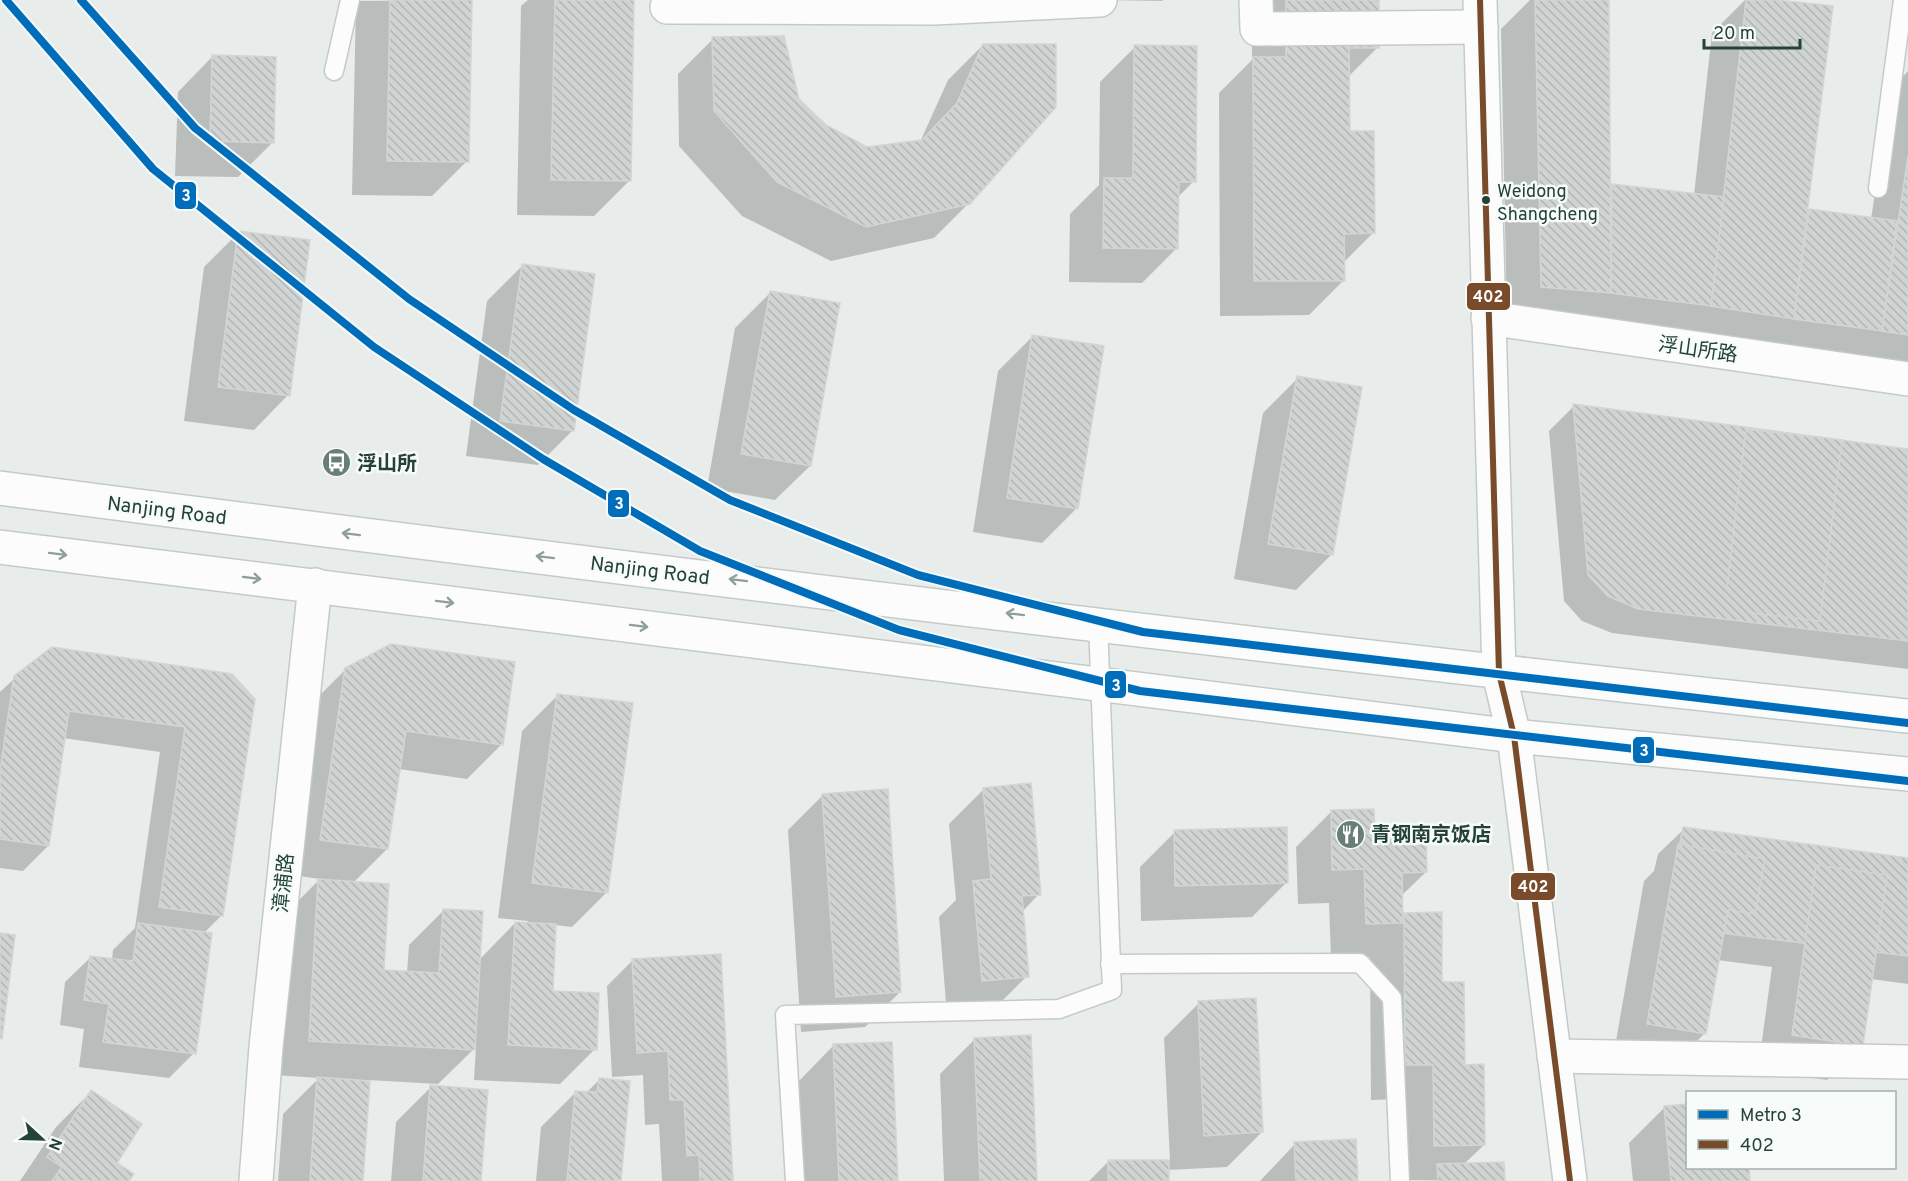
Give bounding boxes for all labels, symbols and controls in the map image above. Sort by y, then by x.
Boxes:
scale bar [1704,12,1800,50]
text: 20 m [1713,23,1755,46]
line badge: 3 [174,181,197,210]
place label: Weidong Shangcheng [1497,181,1598,227]
text: 3 [181,187,191,207]
marker: Weidong Shangcheng [1480,194,1492,206]
line badge: 402 [1466,282,1511,311]
text: 402 [1473,288,1503,308]
street label: 浮山所路 [1656,333,1739,369]
bus stop icon: 浮山所 [320,447,352,479]
place label: 浮山所 [357,452,417,478]
line badge: 3 [607,489,630,518]
street label: Nanjing Road [106,492,228,532]
text: 3 [614,495,624,515]
one-way arrow [342,528,362,539]
one-way arrow [48,549,68,560]
one-way arrow [535,551,555,562]
street label: Nanjing Road [589,552,711,592]
one-way arrow [241,572,261,583]
one-way arrow [729,575,749,586]
one-way arrow [435,596,455,607]
one-way arrow [1006,608,1026,619]
one-way arrow [628,620,648,631]
line badge: 3 [1104,670,1127,699]
text: 3 [1111,677,1121,697]
line badge: 3 [1632,736,1655,764]
text: 3 [1639,742,1649,762]
restaurant icon: 青钢南京饭店 [1334,818,1366,850]
place label: 青钢南京饭店 [1371,823,1491,849]
street label: 漳浦路 [269,852,301,914]
line badge: 402 [1510,872,1556,901]
text: 402 [1518,878,1548,898]
legend [1686,1091,1896,1169]
text: Metro 3 [1740,1105,1802,1128]
north arrow [12,1109,72,1169]
text: N [43,1135,65,1153]
text: 402 [1740,1135,1774,1158]

